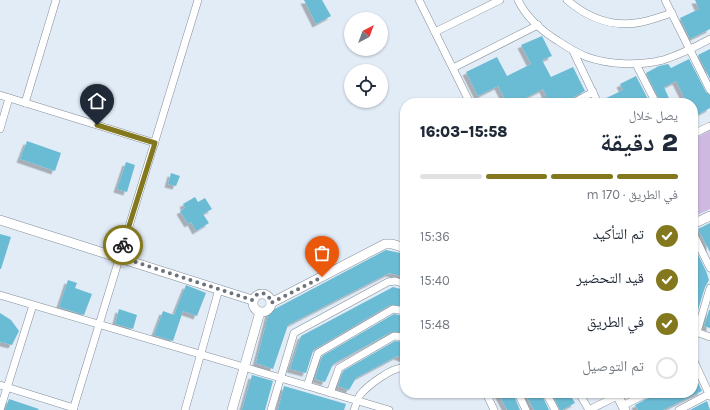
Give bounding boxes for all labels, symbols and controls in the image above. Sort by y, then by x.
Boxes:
north arrow [344,12,388,56]
map controls [344,12,388,108]
button: locate [344,64,388,108]
pin [80,84,114,125]
icon: home [86,90,108,112]
text: يصل خلال [629,108,678,123]
text: 15:58–16:03 [420,123,507,141]
text: 2 دقيقة [600,127,678,158]
text: في الطريق · 170 m [587,187,678,202]
courier [103,225,143,265]
text: تم التأكيد [593,225,644,243]
icon: check [656,225,678,247]
text: 15:36 [420,229,450,244]
icon: bike [112,234,134,256]
pin [305,236,339,277]
icon: bag [311,242,333,264]
text: قيد التحضير [576,269,644,287]
icon: check [656,269,678,291]
text: 15:40 [420,273,450,288]
text: في الطريق [587,313,644,331]
icon: check [656,313,678,335]
text: 15:48 [420,317,450,332]
text: تم التوصيل [582,357,644,375]

